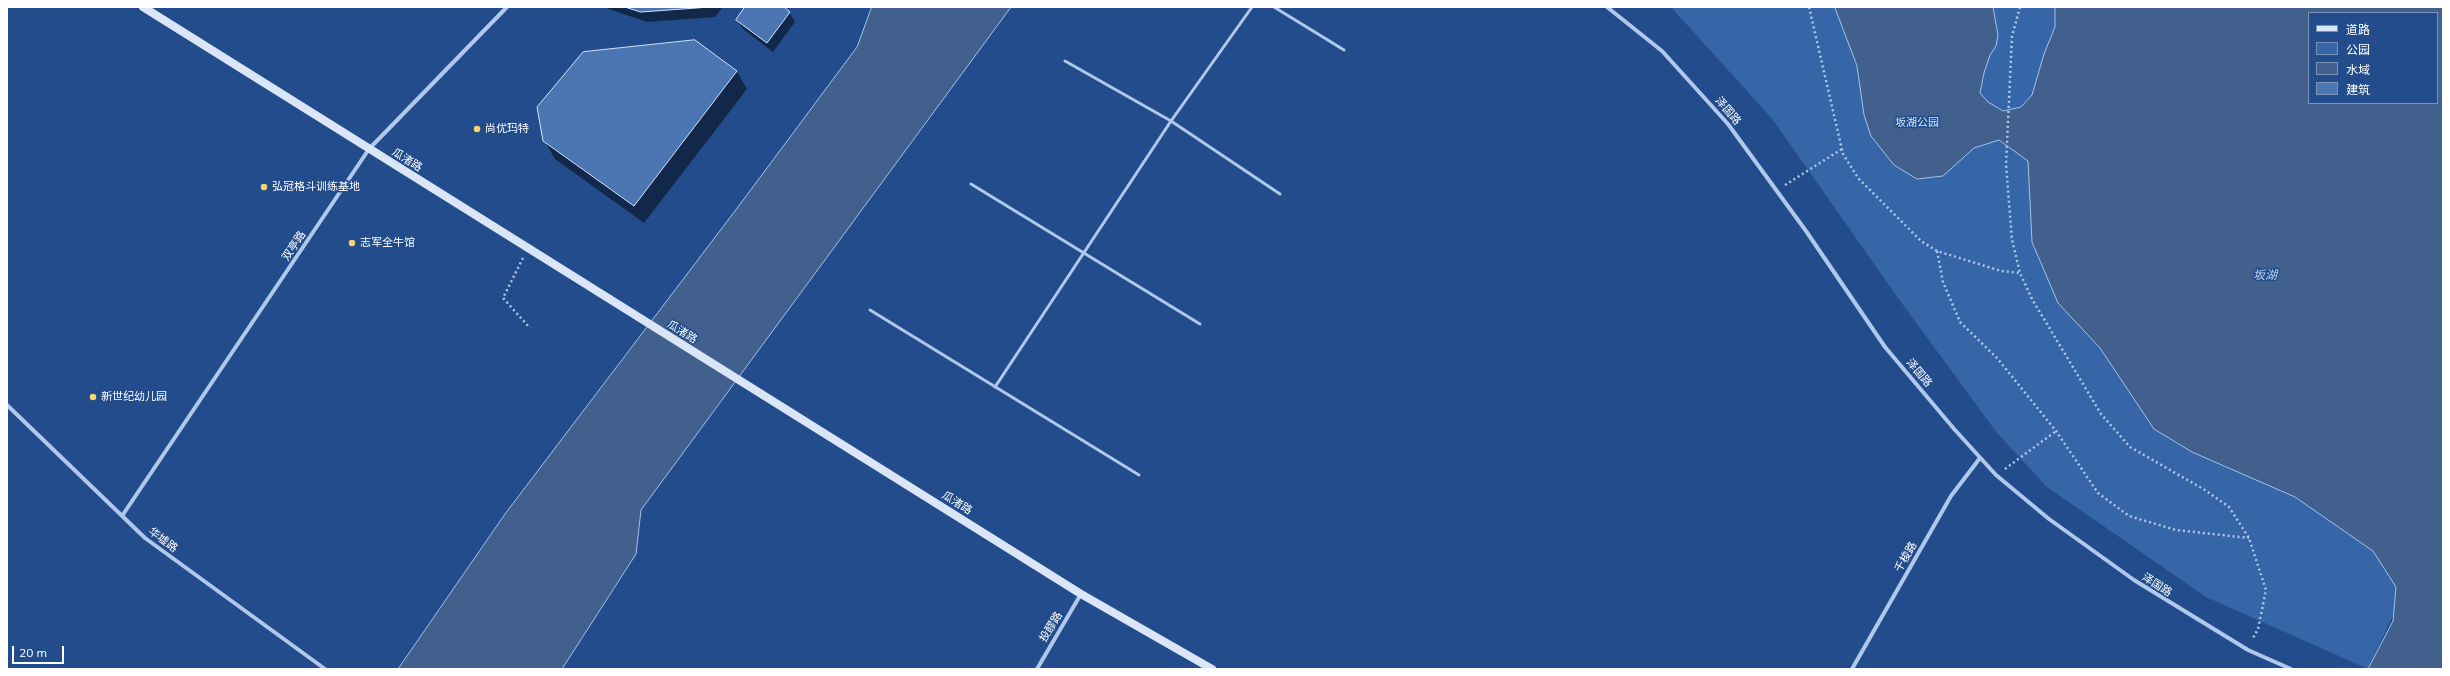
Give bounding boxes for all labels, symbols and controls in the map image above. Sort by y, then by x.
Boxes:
legend [2308,12,2438,104]
text: 道路 [2346,22,2370,37]
text: 公园 [2346,42,2370,57]
text: 水域 [2346,62,2370,77]
text: 建筑 [2346,82,2370,97]
street label: 泽国路 [1712,94,1744,128]
park label: 坂湖公园 [1895,116,1939,130]
place label: 尚优玛特 [485,122,529,136]
marker: 尚优玛特 [472,124,482,134]
street label: 瓜渚路 [390,146,424,174]
place label: 弘冠格斗训练基地 [272,180,360,194]
marker: 弘冠格斗训练基地 [259,182,269,192]
street label: 双亭路 [279,229,309,263]
place label: 志军全牛馆 [360,236,415,250]
marker: 志军全牛馆 [347,238,357,248]
water label: 坂湖 [2253,268,2277,282]
street label: 瓜渚路 [664,318,700,346]
street label: 泽国路 [1903,356,1935,390]
place label: 新世纪幼儿园 [101,390,167,404]
marker: 新世纪幼儿园 [88,392,98,402]
street label: 瓜渚路 [940,489,974,517]
street label: 华墟路 [146,525,180,555]
street label: 千梭路 [1892,539,1920,575]
street label: 泽国路 [2140,570,2174,600]
street label: 投醪路 [1037,609,1065,645]
scale bar [14,638,66,664]
text: 20 m [19,645,47,660]

